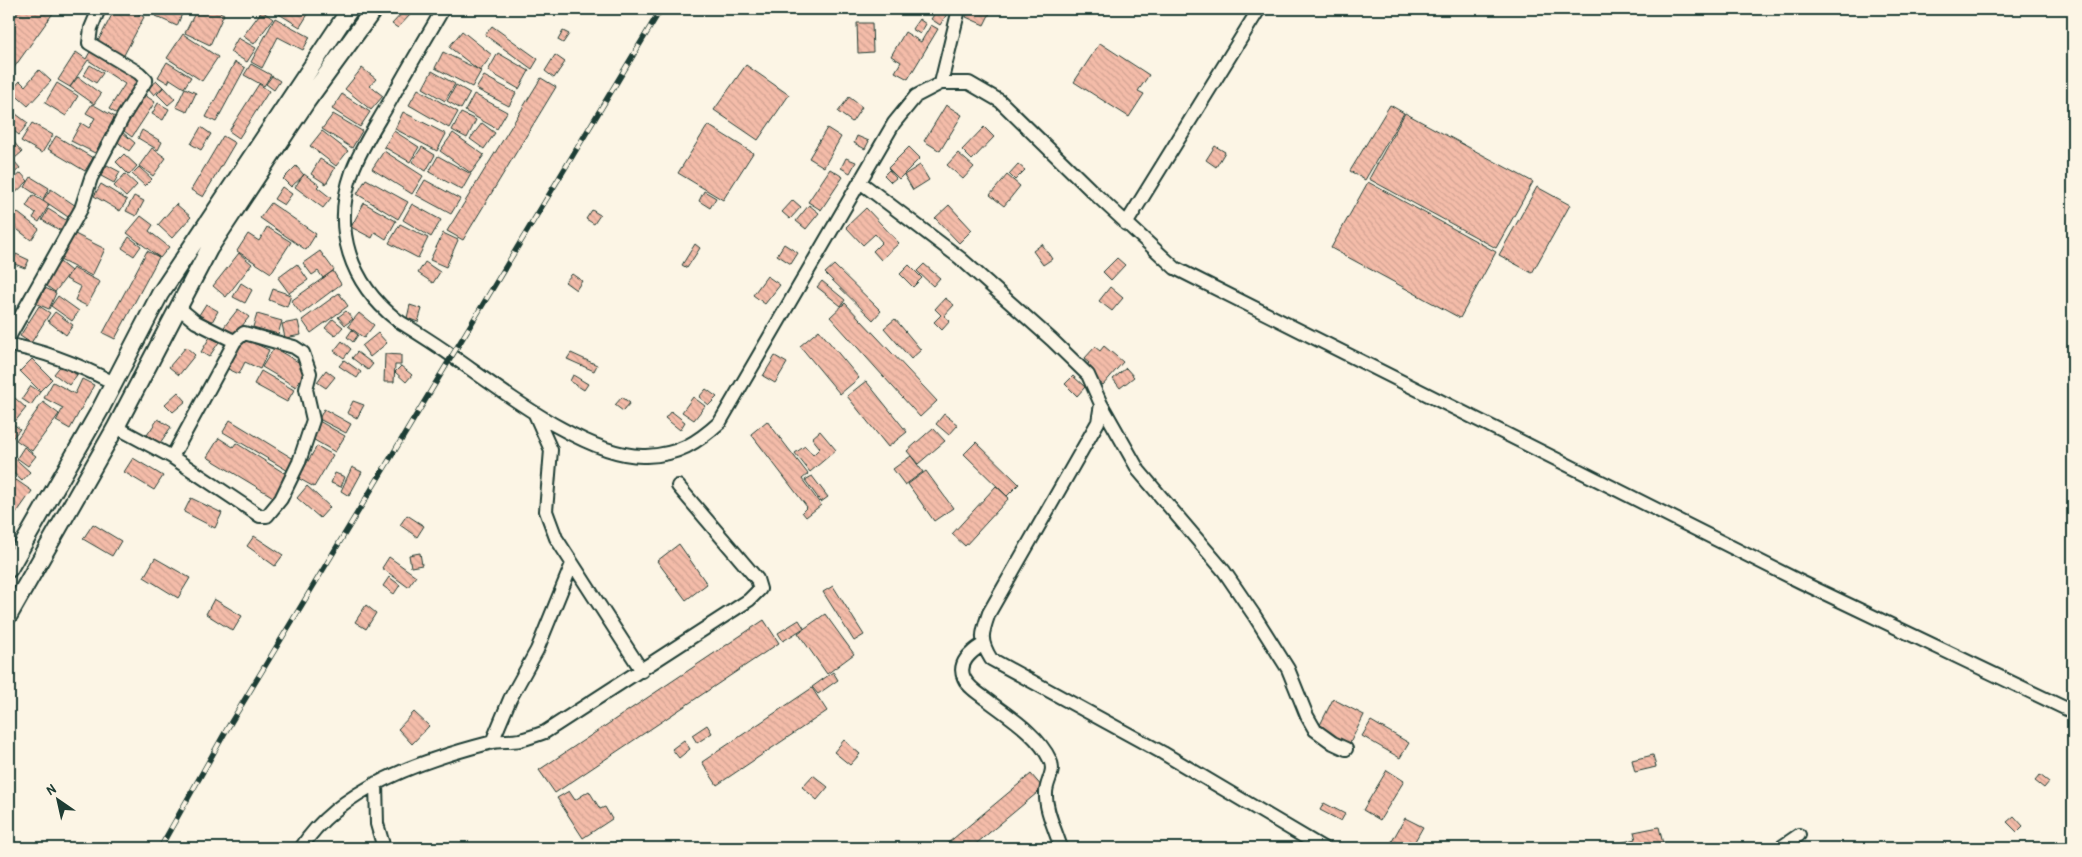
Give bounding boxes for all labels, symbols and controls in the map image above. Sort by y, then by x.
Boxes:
north arrow [32,774,82,824]
text: N [42,779,59,799]

